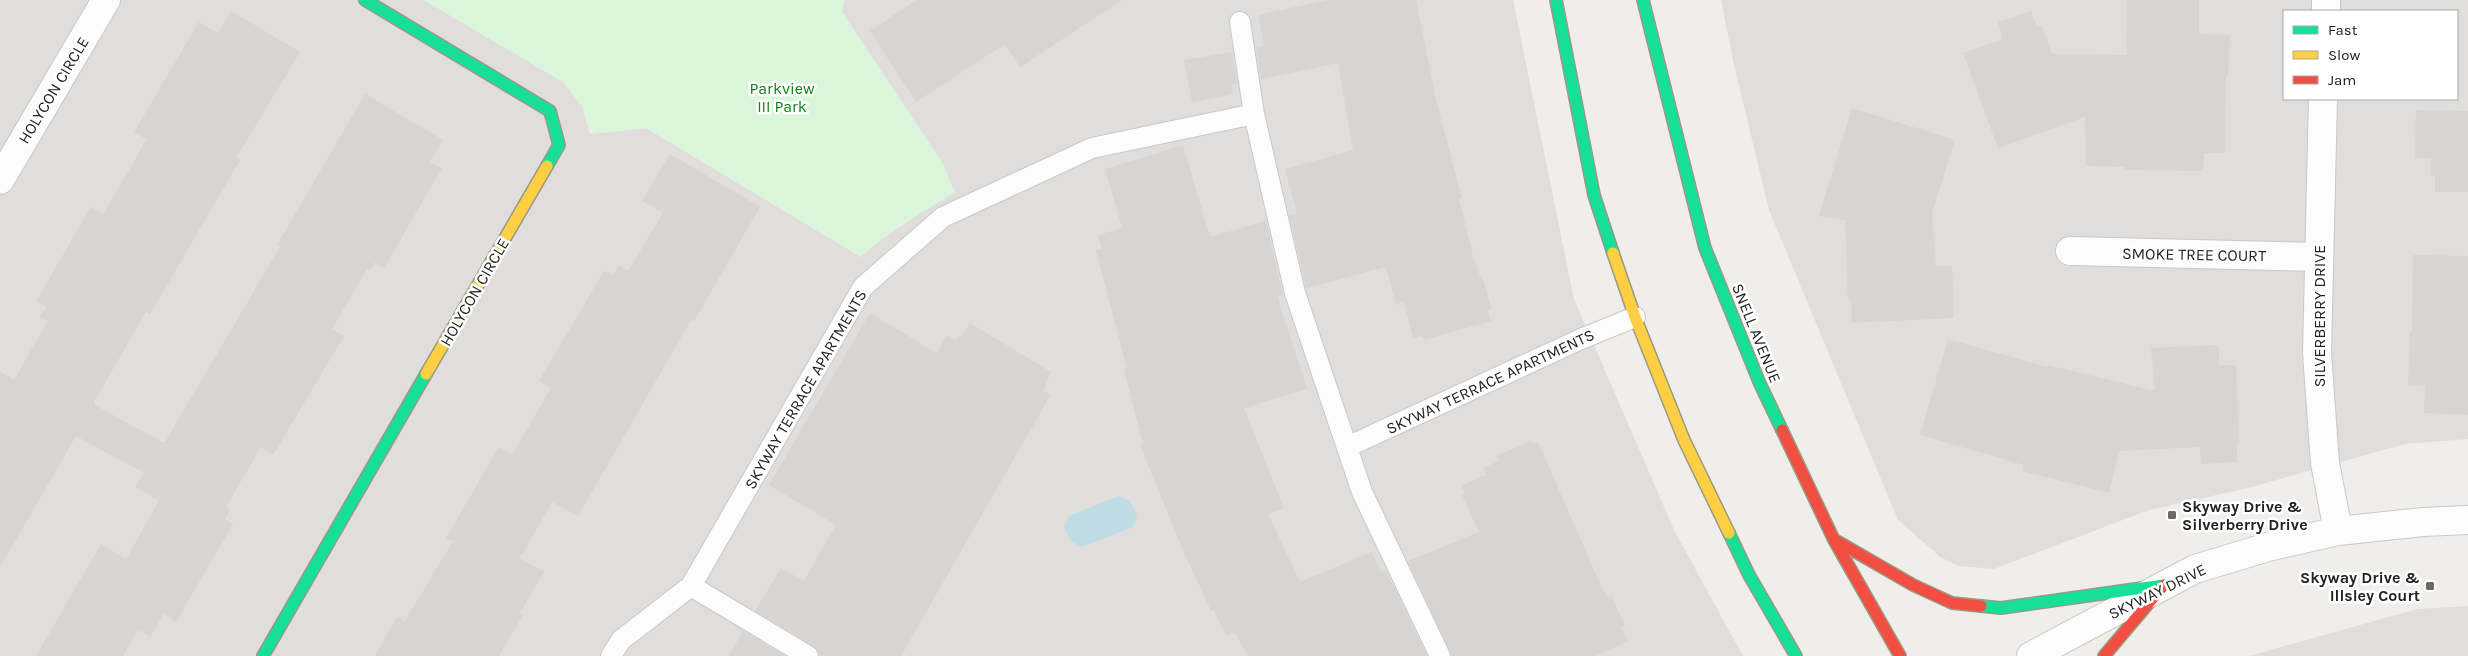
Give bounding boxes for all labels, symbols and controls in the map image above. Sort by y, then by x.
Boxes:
legend [2283,10,2458,100]
text: Fast [2328,21,2358,39]
street label: HOLYCON CIRCLE [14,33,93,147]
text: Slow [2328,46,2360,64]
text: Jam [2328,71,2356,89]
park label: Parkview III Park [749,79,815,116]
street label: HOLYCON CIRCLE [436,235,513,349]
street label: SMOKE TREE COURT [2122,244,2266,265]
street label: SILVERBERRY DRIVE [2310,245,2329,387]
street label: SNELL AVENUE [1728,281,1785,386]
street label: SKYWAY TERRACE APARTMENTS [740,286,870,492]
street label: SKYWAY TERRACE APARTMENTS [1383,325,1597,438]
place label: Skyway Drive & Silverberry Drive [2182,497,2308,534]
marker: Skyway Drive & Silverberry Drive [2166,509,2178,521]
street label: SKYWAY DRIVE [2105,560,2209,623]
place label: Skyway Drive & Illsley Court [2300,568,2420,605]
marker: Skyway Drive & Illsley Court [2424,580,2436,592]

